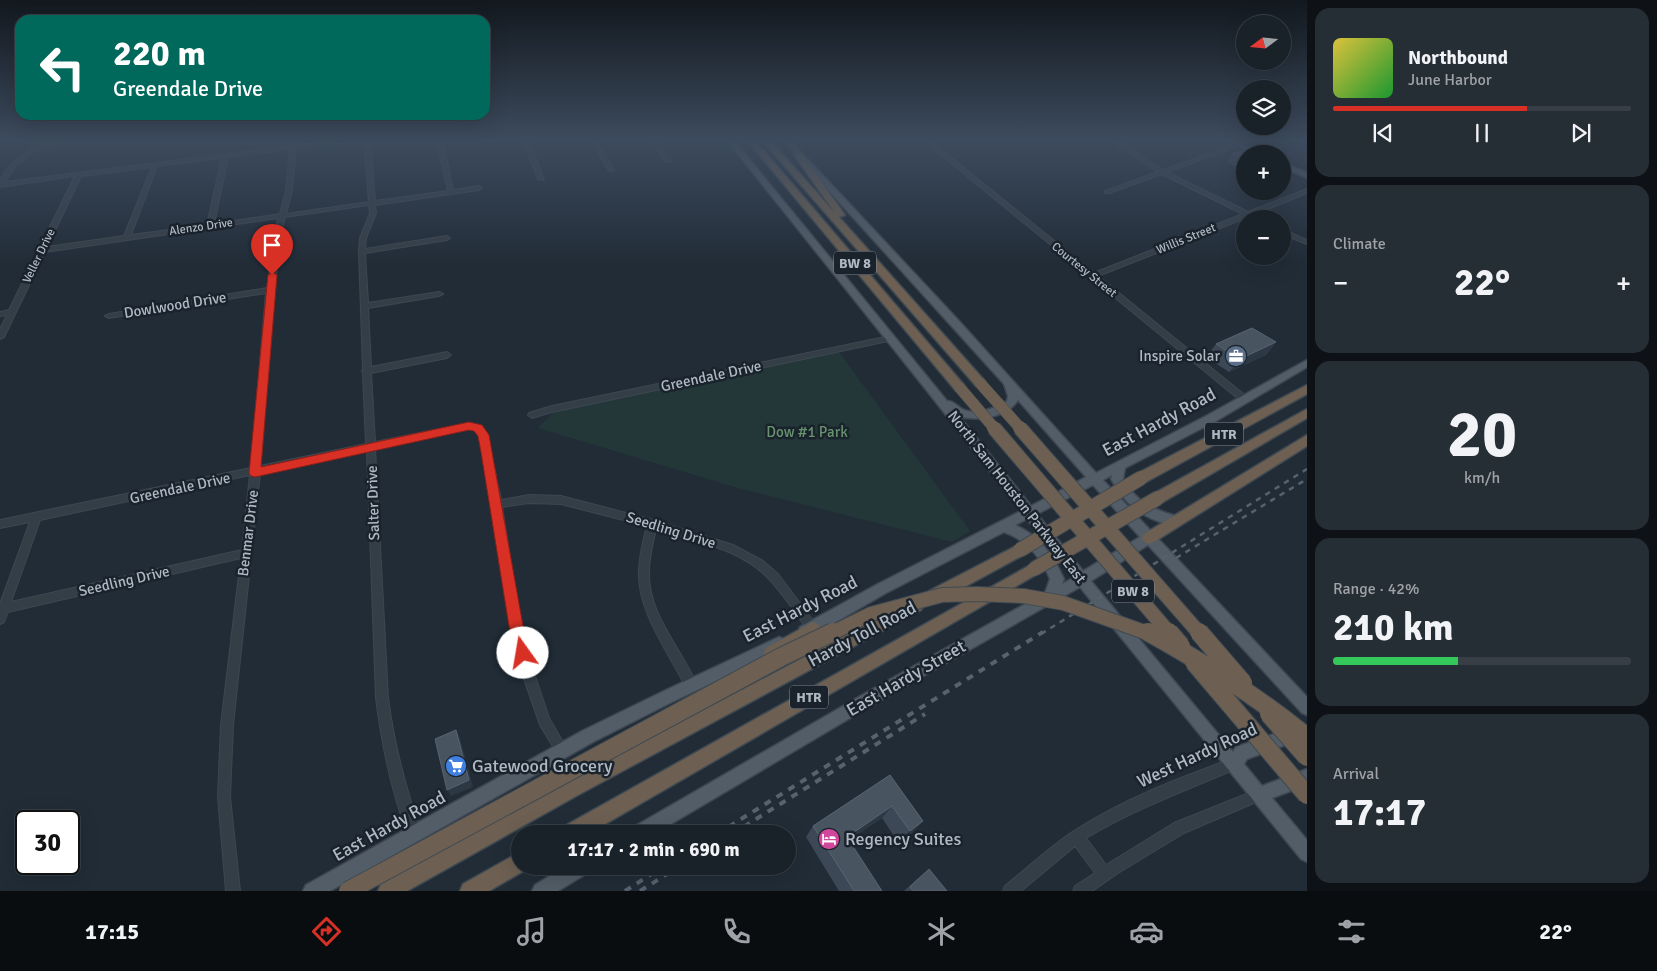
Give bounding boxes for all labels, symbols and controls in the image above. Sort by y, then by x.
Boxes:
north arrow [1236,15,1291,70]
map controls [1236,15,1291,265]
text: 220 m [113,32,206,75]
icon: left [30,35,95,100]
text: Northbound [1408,46,1508,70]
text: June Harbor [1408,70,1492,90]
text: Greendale Drive [113,75,263,102]
button: layers [1236,80,1291,135]
icon: previous [1369,119,1397,147]
icon: pause [1468,119,1496,147]
icon: next [1567,119,1595,147]
button: + [1236,145,1291,200]
button: − [1236,210,1291,265]
street label: Alenzo Drive [168,215,234,239]
street label: Willis Street [1154,220,1218,258]
pin [251,224,293,275]
street label: Veller Drive [19,226,59,286]
icon: arrive [258,231,286,259]
text: Climate [1333,234,1386,254]
street label: Courtesy Street [1048,239,1120,301]
road number: BW 8 [834,252,876,274]
text: 22° [1454,259,1510,306]
text: − [1333,266,1348,300]
text: + [1616,266,1631,300]
street label: Dowlwood Drive [122,288,228,322]
office icon: Inspire Solar [1224,344,1248,368]
place label: Inspire Solar [1139,347,1220,365]
street label: Greendale Drive [659,357,763,395]
street label: East Hardy Road [1098,383,1220,461]
text: 20 [1447,395,1517,475]
street label: North Sam Houston Parkway East [944,407,1090,587]
road number: HTR [1205,422,1243,446]
park label: Dow #1 Park [766,423,848,441]
street label: Salter Drive [363,465,383,541]
text: km/h [1464,468,1500,488]
street label: Greendale Drive [128,469,232,507]
street label: Benmar Drive [234,489,262,577]
street label: Seedling Drive [624,508,718,552]
street label: Seedling Drive [77,562,171,600]
street label: East Hardy Road [739,571,861,647]
text: Range · 42% [1333,579,1419,599]
road number: BW 8 [1112,580,1154,602]
street label: Hardy Toll Road [804,596,920,672]
text: 210 km [1333,604,1454,651]
position arrow [496,626,548,678]
street label: East Hardy Street [843,635,969,721]
road number: HTR [790,686,828,709]
street label: West Hardy Road [1133,718,1261,792]
supermarket icon: Gatewood Grocery [444,754,468,778]
place label: Gatewood Grocery [472,755,613,777]
text: Arrival [1333,764,1379,784]
street label: East Hardy Road [329,786,449,866]
text: 17:17 [1333,789,1426,836]
speed limit sign: 30 [15,810,80,875]
hotel icon: Regency Suites [817,827,841,851]
place label: Regency Suites [845,828,961,850]
text: 17:17 · 2 min · 690 m [567,838,740,862]
icon: directions [309,914,344,949]
icon: music [514,914,549,949]
icon: phone [719,914,754,949]
icon: climate [924,914,959,949]
icon: car [1129,914,1164,949]
icon: filters [1334,914,1369,949]
text: 17:15 [85,918,139,945]
text: 22° [1539,918,1572,945]

